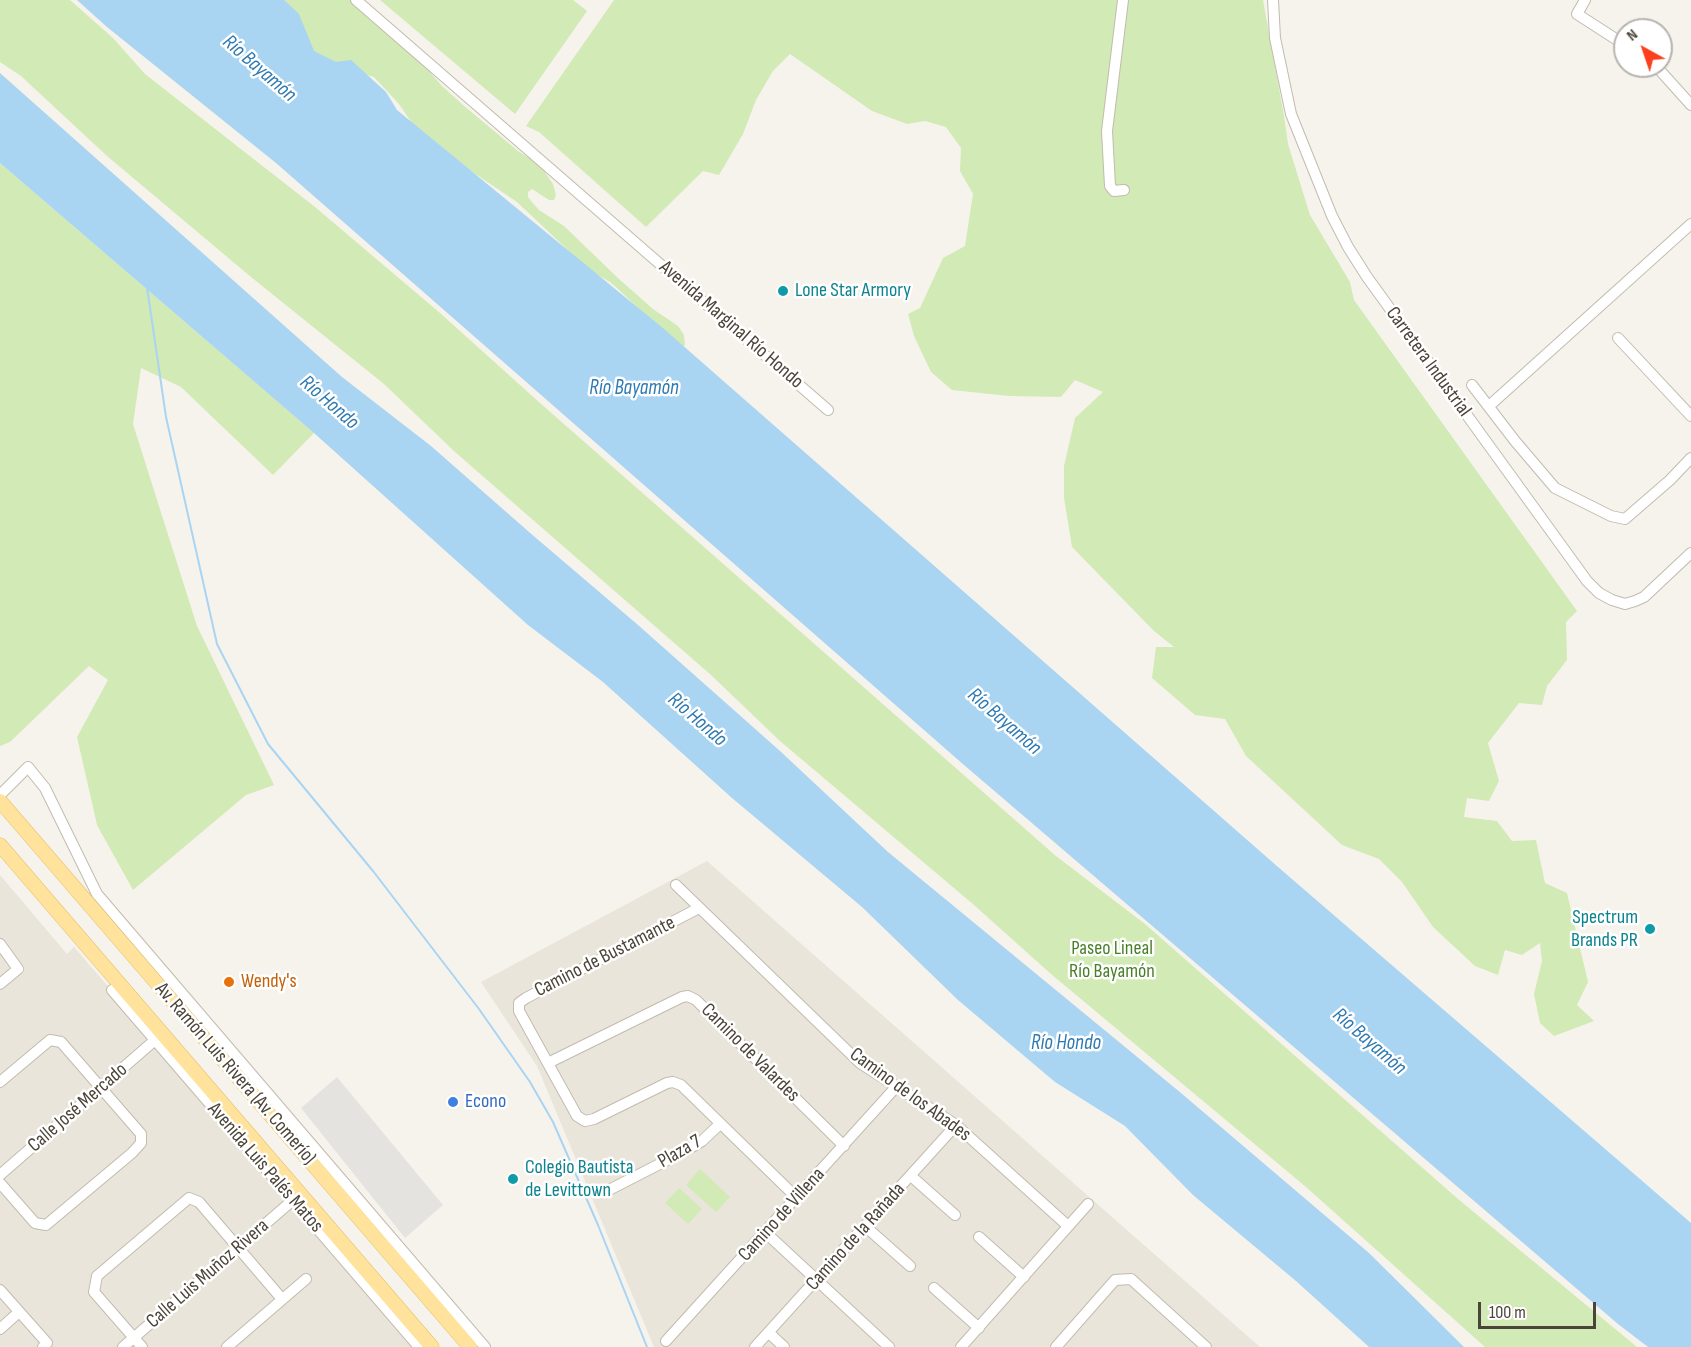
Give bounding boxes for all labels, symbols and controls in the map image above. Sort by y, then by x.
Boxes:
north arrow [1613,18,1673,78]
text: N [1623,25,1642,45]
water label: Río Bayamón [217,30,301,108]
street label: Avenida Marginal Río Hondo [654,256,808,394]
place label: Lone Star Armory [795,279,911,303]
marker: Lone Star Armory [776,284,790,298]
street label: Carretera Industrial [1380,302,1476,422]
water label: Río Hondo [294,371,364,435]
water label: Río Bayamón [589,376,679,402]
water label: Río Bayamón [962,683,1046,761]
water label: Río Hondo [662,688,732,752]
place label: Spectrum Brands PR [1571,906,1638,953]
street label: Camino de Bustamante [531,911,679,1003]
marker: Spectrum Brands PR [1643,922,1657,936]
park label: Paseo Lineal Río Bayamón [1069,937,1155,984]
place label: Wendy's [241,970,297,994]
marker: Wendy's [222,975,236,989]
street label: Av. Ramón Luis Rivera (Av. Comerío) [149,978,321,1170]
street label: Camino de Valardes [696,999,804,1107]
water label: Río Bayamón [1327,1003,1411,1081]
water label: Río Hondo [1031,1031,1101,1057]
street label: Camino de los Abades [845,1043,975,1147]
street label: Calle José Mercado [23,1058,133,1158]
place label: Econo [465,1090,506,1114]
marker: Econo [446,1095,460,1109]
street label: Avenida Luis Palés Matos [202,1098,328,1238]
street label: Plaza 7 [654,1130,706,1174]
place label: Colegio Bautista de Levittown [525,1156,633,1203]
street label: Camino de Villena [734,1163,830,1267]
marker: Colegio Bautista de Levittown [506,1172,520,1186]
street label: Camino de la Rañada [801,1178,911,1296]
street label: Calle Luis Muñoz Rivera [142,1214,274,1334]
scale bar [1481,1290,1600,1328]
text: 100 m [1489,1302,1526,1323]

